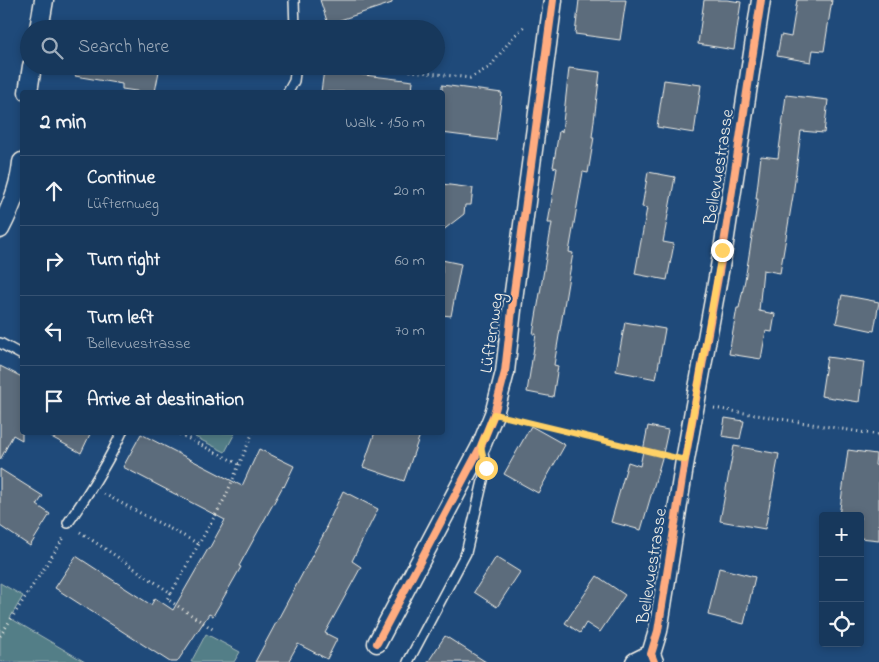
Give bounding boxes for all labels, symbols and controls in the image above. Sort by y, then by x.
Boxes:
search box [20,20,445,75]
icon: search [38,34,66,62]
text: Search here [78,34,169,61]
street label: Bellevuestrasse [698,107,742,228]
text: 2 min [40,108,86,138]
text: Walk · 150 m [345,111,425,135]
text: Continue [87,165,155,192]
icon: ahead [40,177,68,205]
text: 20 m [394,179,425,203]
text: Lüfternweg [87,192,159,216]
route end [711,239,734,262]
icon: right [40,247,68,275]
text: Turn right [87,247,160,274]
text: 60 m [395,249,425,273]
street label: Lüfternweg [474,291,513,375]
text: Turn left [87,305,154,332]
icon: left [40,317,68,345]
text: 70 m [395,319,425,343]
text: Bellevuestrasse [87,332,191,356]
icon: arrive [40,387,68,415]
text: Arrive at destination [87,387,244,414]
route start [475,457,498,480]
street label: Bellevuestrasse [631,506,675,627]
map controls [819,512,864,647]
button: + [819,512,864,557]
button: − [819,557,864,602]
button: locate [819,602,864,647]

